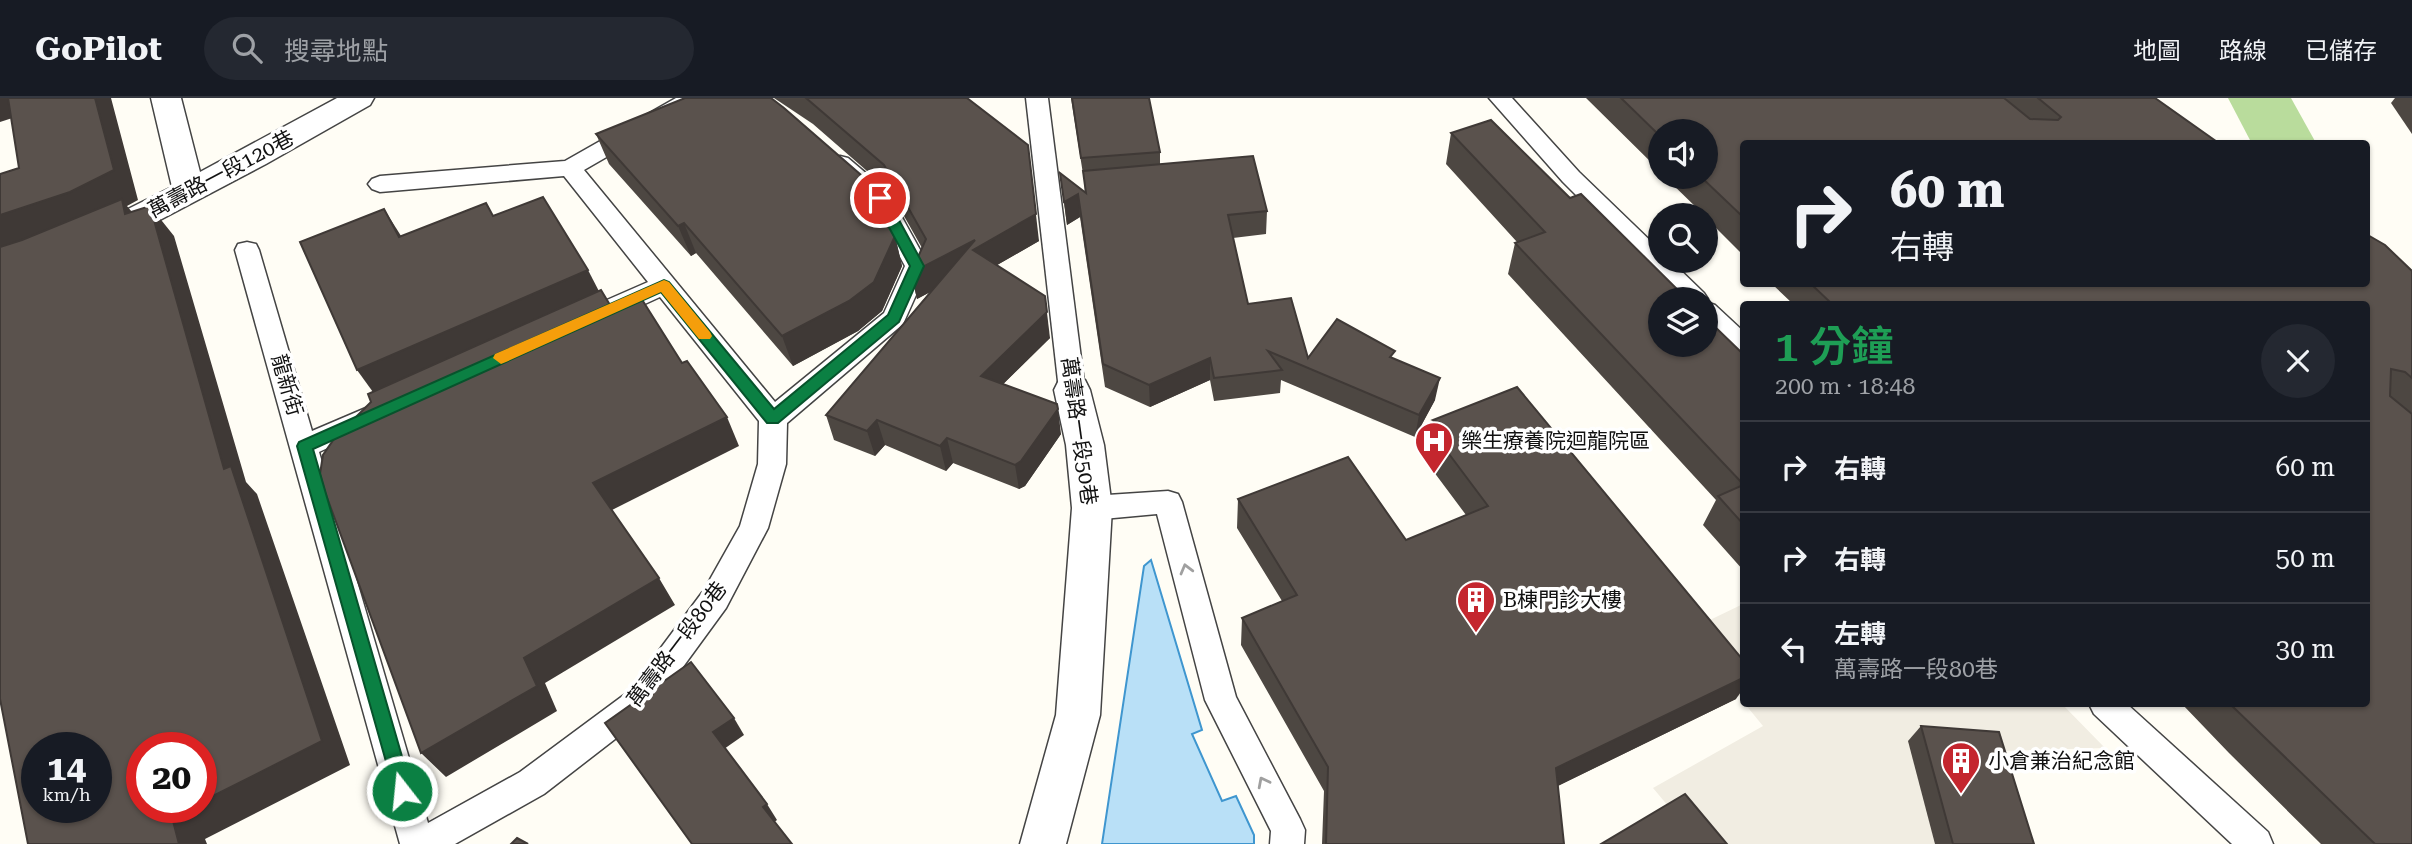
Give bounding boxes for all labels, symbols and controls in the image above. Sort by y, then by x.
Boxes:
search box [204,17,694,80]
text: GoPilot [35,29,162,68]
icon: search [228,29,266,67]
text: 搜尋地點 [284,36,388,66]
text: 地圖 [2133,37,2181,65]
text: 路線 [2219,37,2267,65]
text: 已儲存 [2305,37,2377,65]
map controls [1648,119,1718,357]
button: sound [1648,119,1718,189]
street label: 萬壽路一段120巷 [144,126,298,222]
text: 60 m [1890,162,2005,219]
pin [850,168,910,228]
icon: right [1775,168,1866,259]
icon: arrive [861,179,899,217]
button: search [1648,203,1718,273]
text: 右轉 [1890,228,1954,266]
button: layers [1648,287,1718,357]
text: 1 分鐘 [1775,322,1893,371]
button: close [2261,324,2335,398]
street label: 龍新街 [267,351,307,419]
street label: 萬壽路一段50巷 [1057,355,1101,507]
text: 200 m · 18:48 [1775,373,1915,400]
hospital icon: 樂生療養院迴龍院區 [1413,420,1455,475]
place label: 樂生療養院迴龍院區 [1461,429,1650,453]
icon: right [1775,448,1813,486]
text: 60 m [2276,452,2335,482]
text: 右轉 [1834,454,1886,484]
icon: right [1775,539,1813,577]
text: 50 m [2276,543,2335,573]
text: 右轉 [1834,545,1886,575]
one-way arrow [1180,563,1194,575]
street label: 萬壽路一段80巷 [622,577,732,711]
building icon: B棟門診大樓 [1455,579,1497,634]
place label: B棟門診大樓 [1503,588,1622,612]
text: 左轉 [1834,619,1886,649]
icon: left [1775,630,1813,668]
text: 30 m [2276,634,2335,664]
text: 萬壽路一段80巷 [1834,656,1998,683]
speed limit sign: 20 [126,732,217,823]
building icon: 小倉兼治紀念館 [1940,740,1982,795]
text: 14 [47,748,86,789]
place label: 小倉兼治紀念館 [1988,749,2135,773]
position arrow [365,754,439,828]
one-way arrow [1258,777,1271,789]
text: km/h [42,784,91,805]

